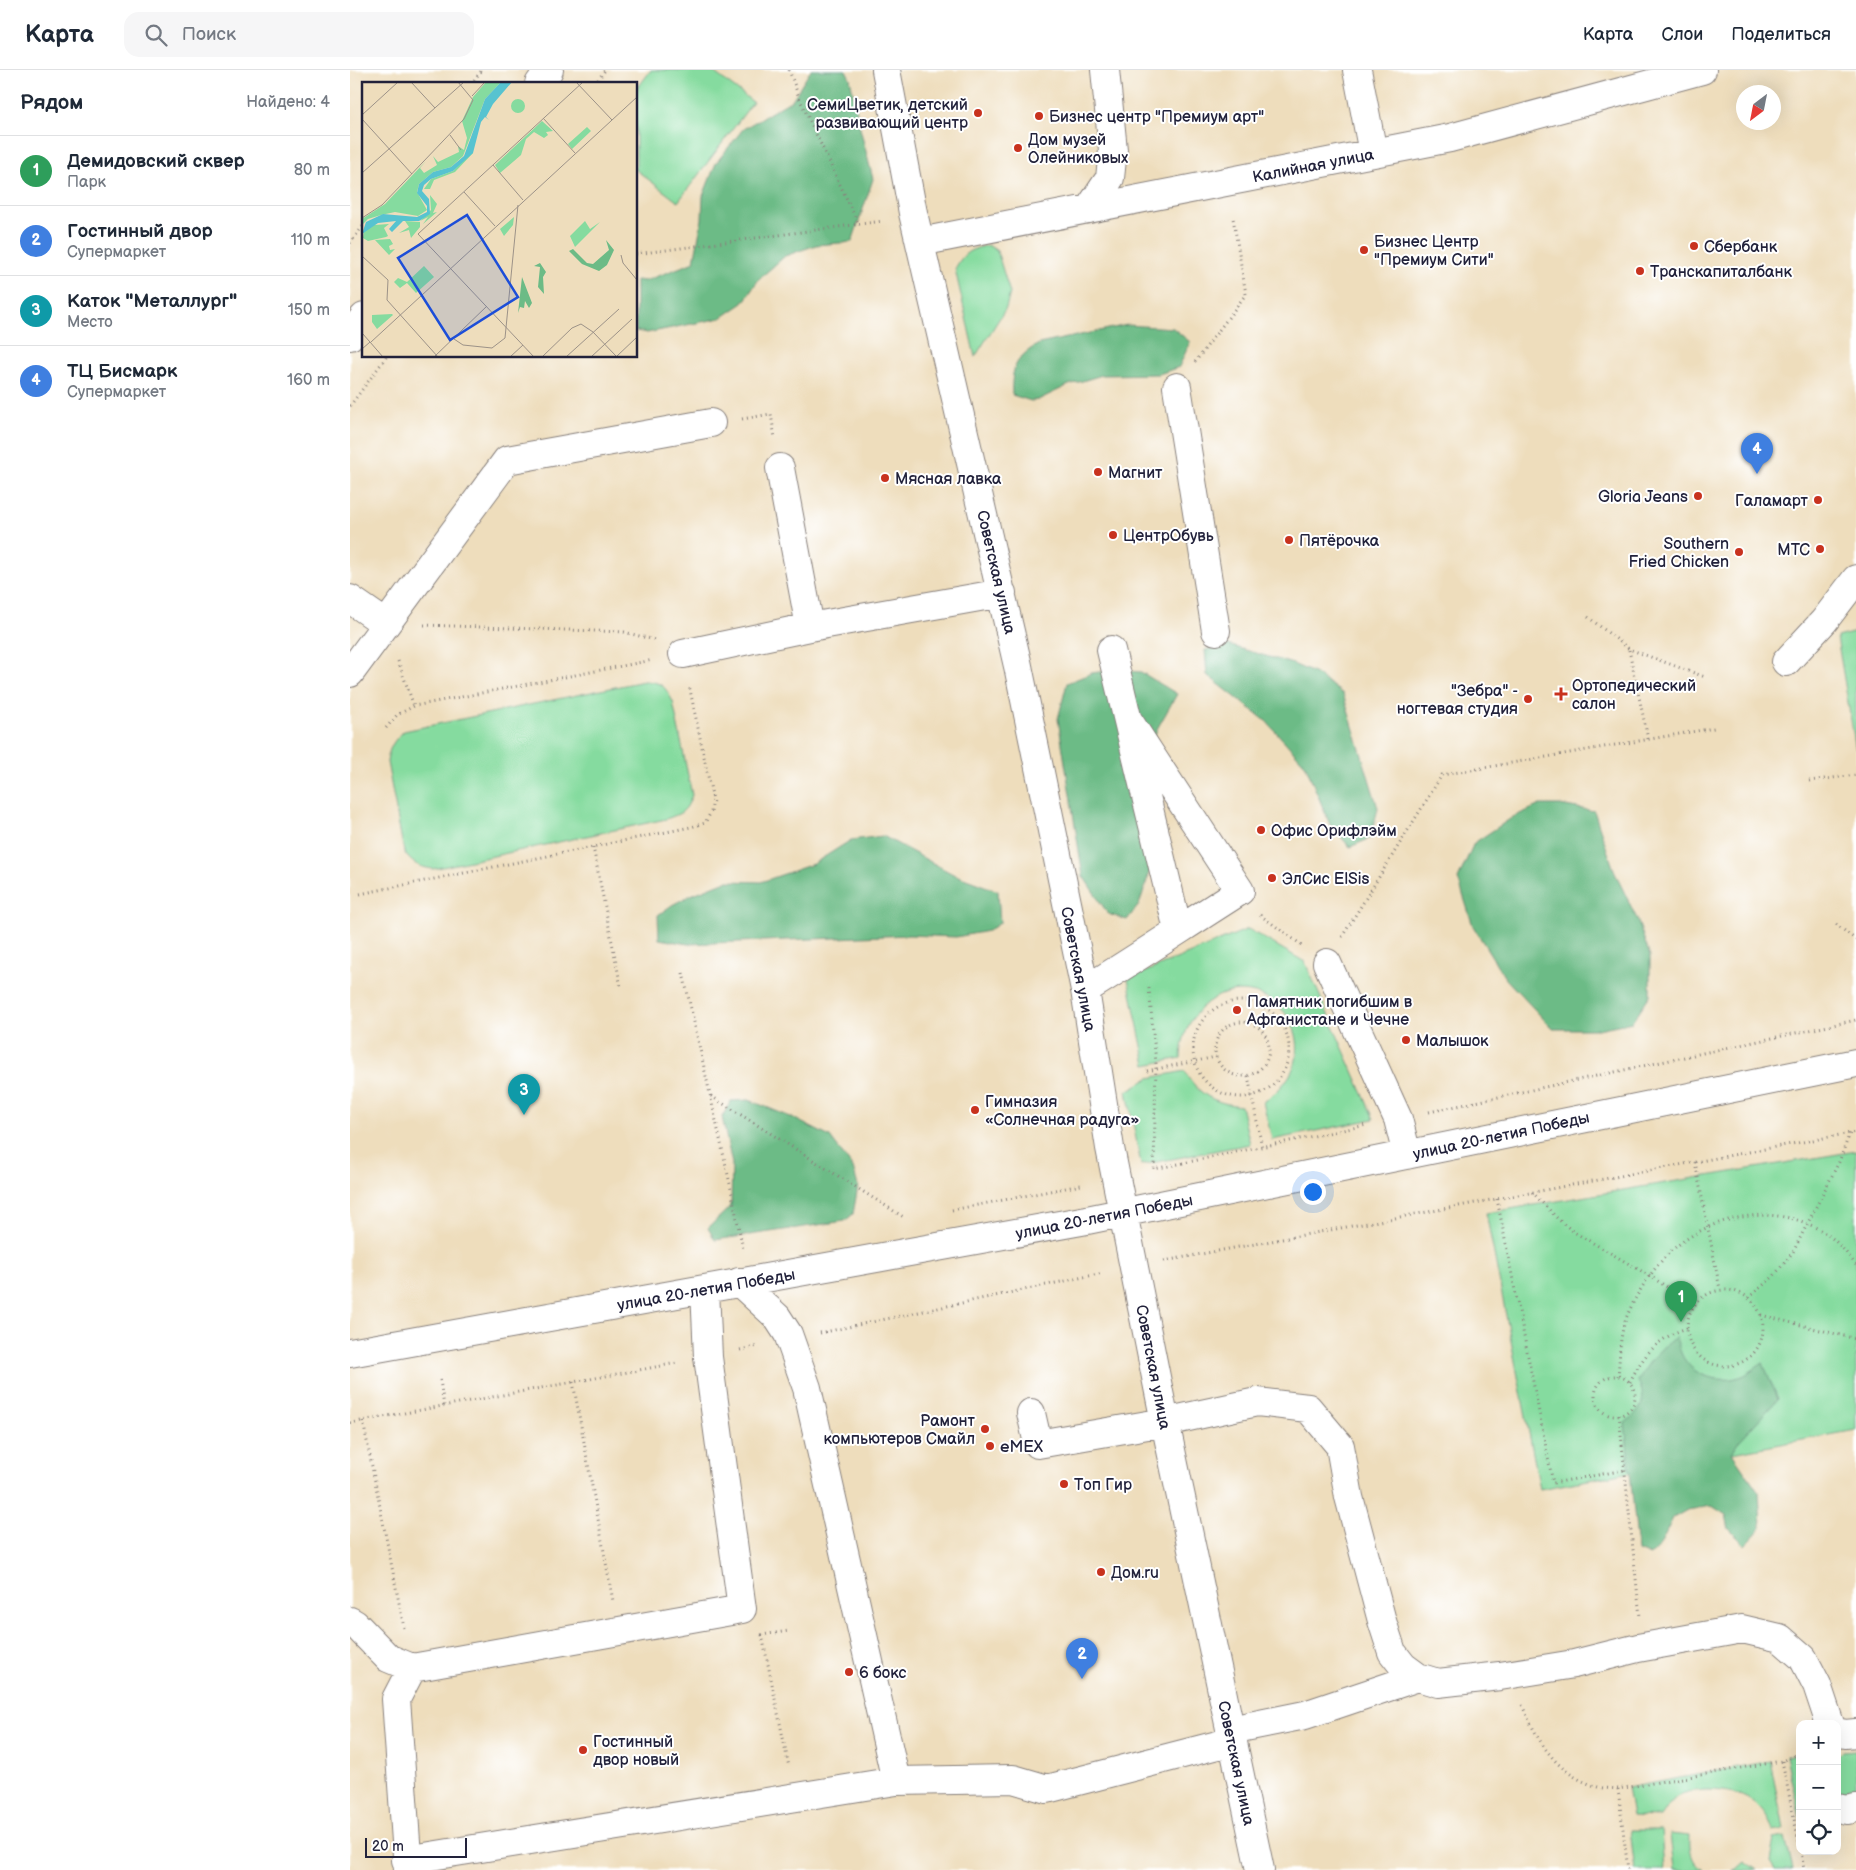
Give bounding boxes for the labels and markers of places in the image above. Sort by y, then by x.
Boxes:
place label: СемиЦветик, детский развивающий центр [807,96,968,133]
marker: СемиЦветик, детский развивающий центр [972,107,984,119]
place label: Бизнес центр "Премиум арт" [1049,108,1264,127]
marker: Бизнес центр "Премиум арт" [1033,110,1045,122]
place label: Дом музей Олейниковых [1028,131,1128,168]
marker: Дом музей Олейниковых [1012,142,1024,154]
place label: Бизнес Центр "Премиум Сити" [1374,233,1494,270]
place label: Сбербанк [1704,238,1778,257]
marker: Сбербанк [1688,240,1700,252]
marker: Бизнес Центр "Премиум Сити" [1358,244,1370,256]
place label: Транскапиталбанк [1650,263,1793,282]
marker: Транскапиталбанк [1634,265,1646,277]
pin: 4 [1741,433,1773,474]
place label: Магнит [1108,464,1163,483]
marker: Магнит [1092,466,1104,478]
place label: Мясная лавка [895,470,1002,489]
marker: Мясная лавка [879,472,891,484]
place label: Gloria Jeans [1598,488,1688,507]
marker: Gloria Jeans [1692,490,1704,502]
place label: Галамарт [1735,492,1809,511]
marker: Галамарт [1812,494,1824,506]
place label: ЦентрОбувь [1123,527,1214,546]
marker: ЦентрОбувь [1107,529,1119,541]
place label: Пятёрочка [1299,532,1380,551]
marker: Пятёрочка [1283,534,1295,546]
place label: Southern Fried Chicken [1628,535,1729,572]
place label: МТС [1777,541,1810,560]
marker: МТС [1814,543,1826,555]
marker: Southern Fried Chicken [1733,546,1745,558]
place label: Ортопедический салон [1572,677,1696,714]
place label: "Зебра" - ногтевая студия [1397,682,1518,719]
marker: Ортопедический салон [1554,687,1568,701]
marker: "Зебра" - ногтевая студия [1522,693,1534,705]
place label: Офис Орифлэйм [1271,822,1397,841]
marker: Офис Орифлэйм [1255,824,1267,836]
place label: ЭлСис ElSis [1282,870,1369,889]
marker: ЭлСис ElSis [1266,872,1278,884]
place label: Памятник погибшим в Афганистане и Чечне [1246,993,1413,1030]
marker: Памятник погибшим в Афганистане и Чечне [1231,1004,1243,1016]
place label: Малышок [1416,1032,1489,1051]
marker: Малышок [1400,1034,1412,1046]
pin: 3 [508,1074,540,1115]
place label: Гимназия «Солнечная радуга» [985,1093,1139,1130]
marker: Гимназия «Солнечная радуга» [969,1104,981,1116]
pin: 1 [1665,1281,1697,1322]
place label: Рамонт компьютеров Смайл [824,1412,976,1449]
marker: Рамонт компьютеров Смайл [979,1423,991,1435]
place label: eMEX [1000,1438,1044,1457]
marker: eMEX [984,1440,996,1452]
place label: Топ Гир [1074,1476,1132,1495]
marker: Топ Гир [1058,1478,1070,1490]
place label: Дом.ru [1111,1564,1159,1583]
marker: Дом.ru [1095,1566,1107,1578]
pin: 2 [1066,1638,1098,1679]
place label: 6 бокс [859,1664,906,1683]
marker: 6 бокс [843,1666,855,1678]
place label: Гостинный двор новый [593,1733,679,1770]
marker: Гостинный двор новый [577,1744,589,1756]

